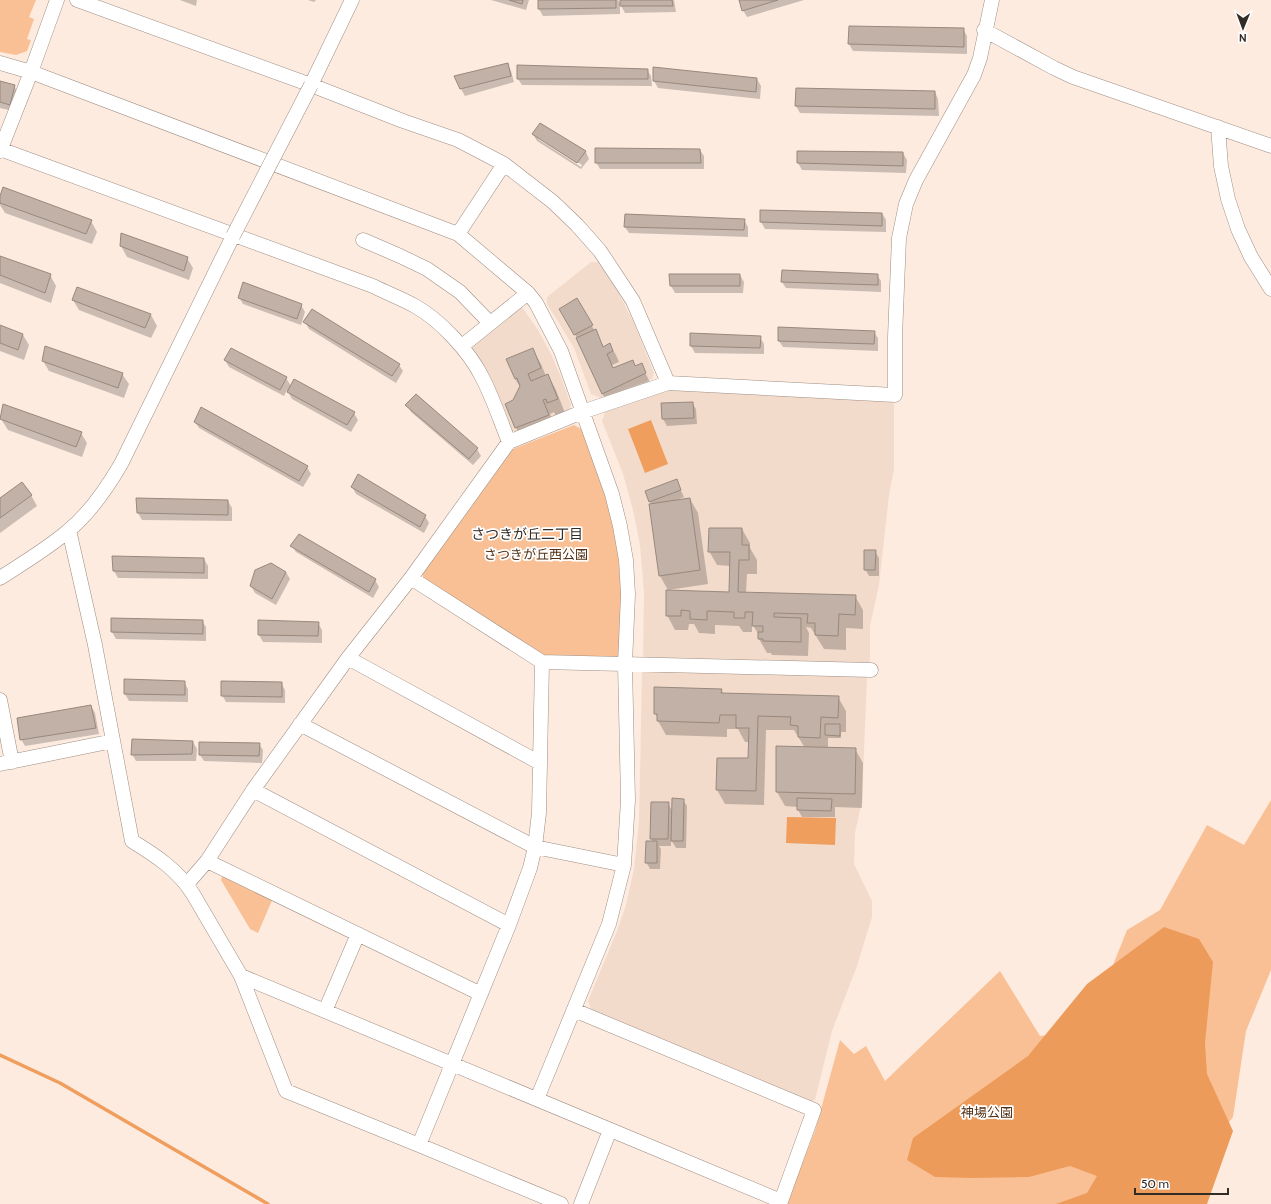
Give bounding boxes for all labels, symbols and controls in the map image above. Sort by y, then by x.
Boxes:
north arrow [1223,8,1263,48]
text: N [1239,31,1247,45]
district label: さつきが丘二丁目 [471,525,583,543]
park label: さつきが丘西公園 [484,546,588,562]
park label: 神場公園 [961,1104,1013,1120]
scale bar [1135,1170,1228,1196]
text: 50 m [1141,1176,1169,1191]

